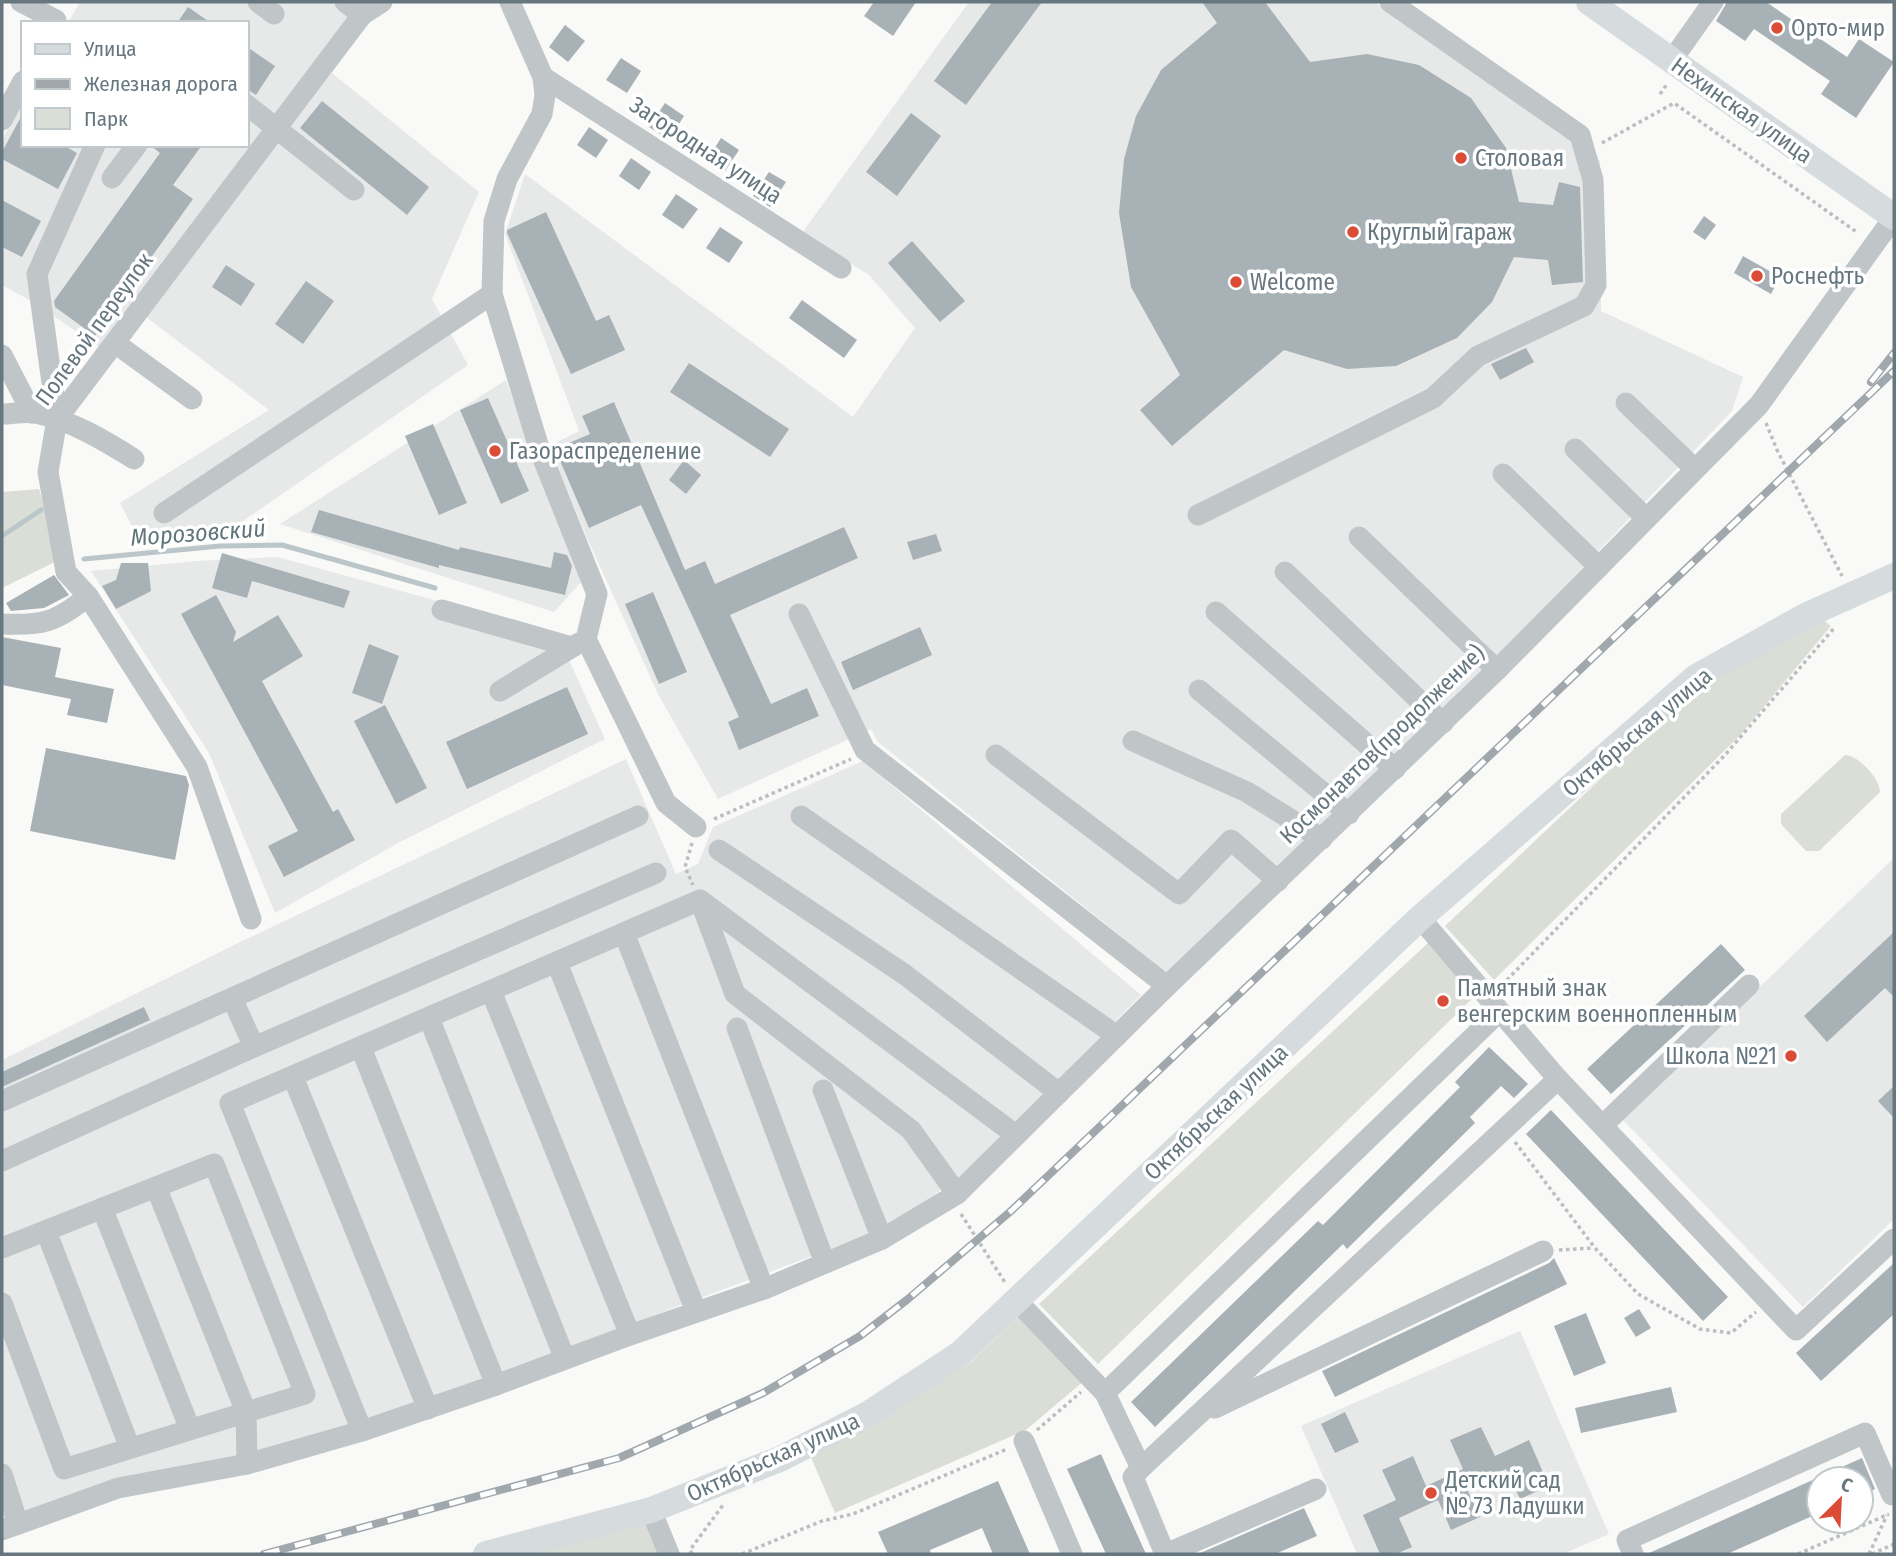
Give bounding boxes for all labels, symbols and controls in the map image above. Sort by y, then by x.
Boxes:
place label: Орто-мир [1791,14,1885,42]
marker: Орто-мир [1769,20,1785,36]
legend [21,21,248,147]
text: Улица [83,36,137,62]
street label: Нехинская улица [1666,51,1818,169]
text: Железная дорога [84,71,238,97]
street label: Загородная улица [624,90,788,210]
text: Парк [84,106,128,132]
place label: Столовая [1475,144,1564,172]
marker: Столовая [1453,150,1469,166]
place label: Круглый гараж [1367,218,1512,246]
marker: Круглый гараж [1345,224,1361,240]
street label: Полевой переулок [29,247,159,411]
place label: Роснефть [1771,262,1865,290]
place label: Welcome [1250,268,1335,296]
marker: Роснефть [1749,268,1765,284]
marker: Welcome [1228,274,1244,290]
place label: Газораспределение [509,437,701,465]
marker: Газораспределение [487,443,503,459]
water label: Морозовский [129,514,267,552]
street label: Космонавтов(продолжение) [1274,639,1490,849]
street label: Октябрьская улица [1557,661,1717,803]
place label: Памятный знак венгерским военнопленным [1457,974,1737,1028]
marker: Памятный знак венгерским военнопленным [1435,993,1451,1009]
street label: Октябрьская улица [1138,1038,1294,1186]
place label: Школа №21 [1665,1042,1777,1070]
marker: Школа №21 [1783,1048,1799,1064]
street label: Октябрьская улица [682,1406,864,1508]
north arrow [1805,1465,1875,1535]
place label: Детский сад № 73 Ладушки [1444,1466,1585,1520]
text: С [1837,1472,1856,1497]
marker: Детский сад № 73 Ладушки [1423,1485,1439,1501]

